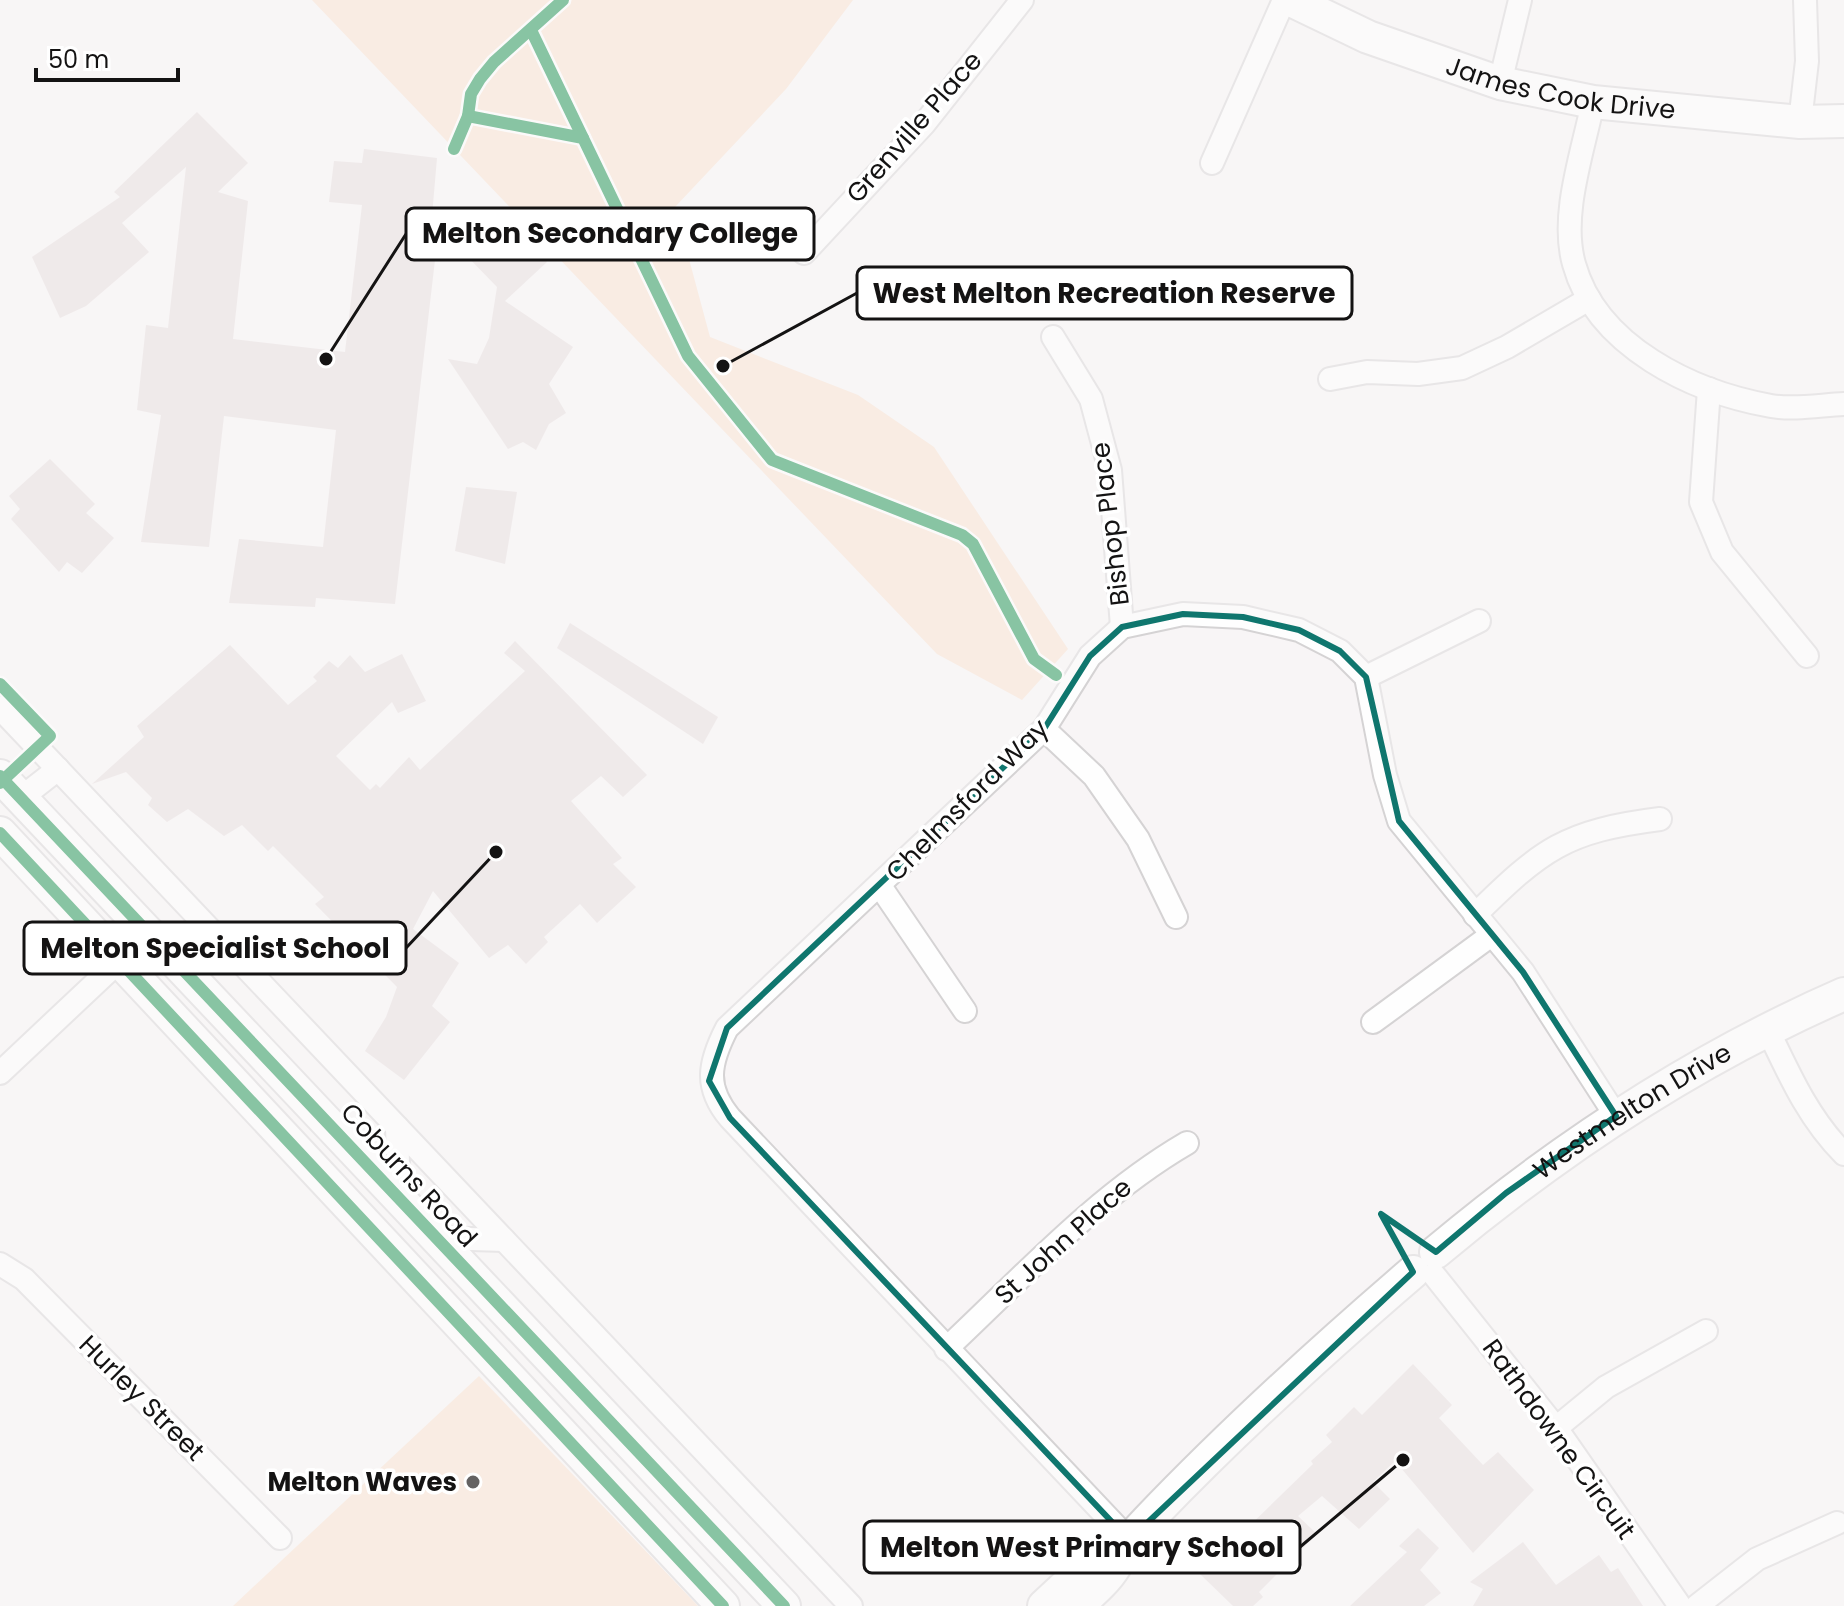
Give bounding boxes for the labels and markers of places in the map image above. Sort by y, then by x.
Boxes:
callout: Melton Secondary College [406,208,814,260]
callout: West Melton Recreation Reserve [857,267,1352,319]
callout: Melton Specialist School [24,922,406,974]
place label: Melton Waves [267,1464,457,1500]
marker: Melton Waves [464,1473,482,1491]
callout: Melton West Primary School [864,1521,1300,1573]

